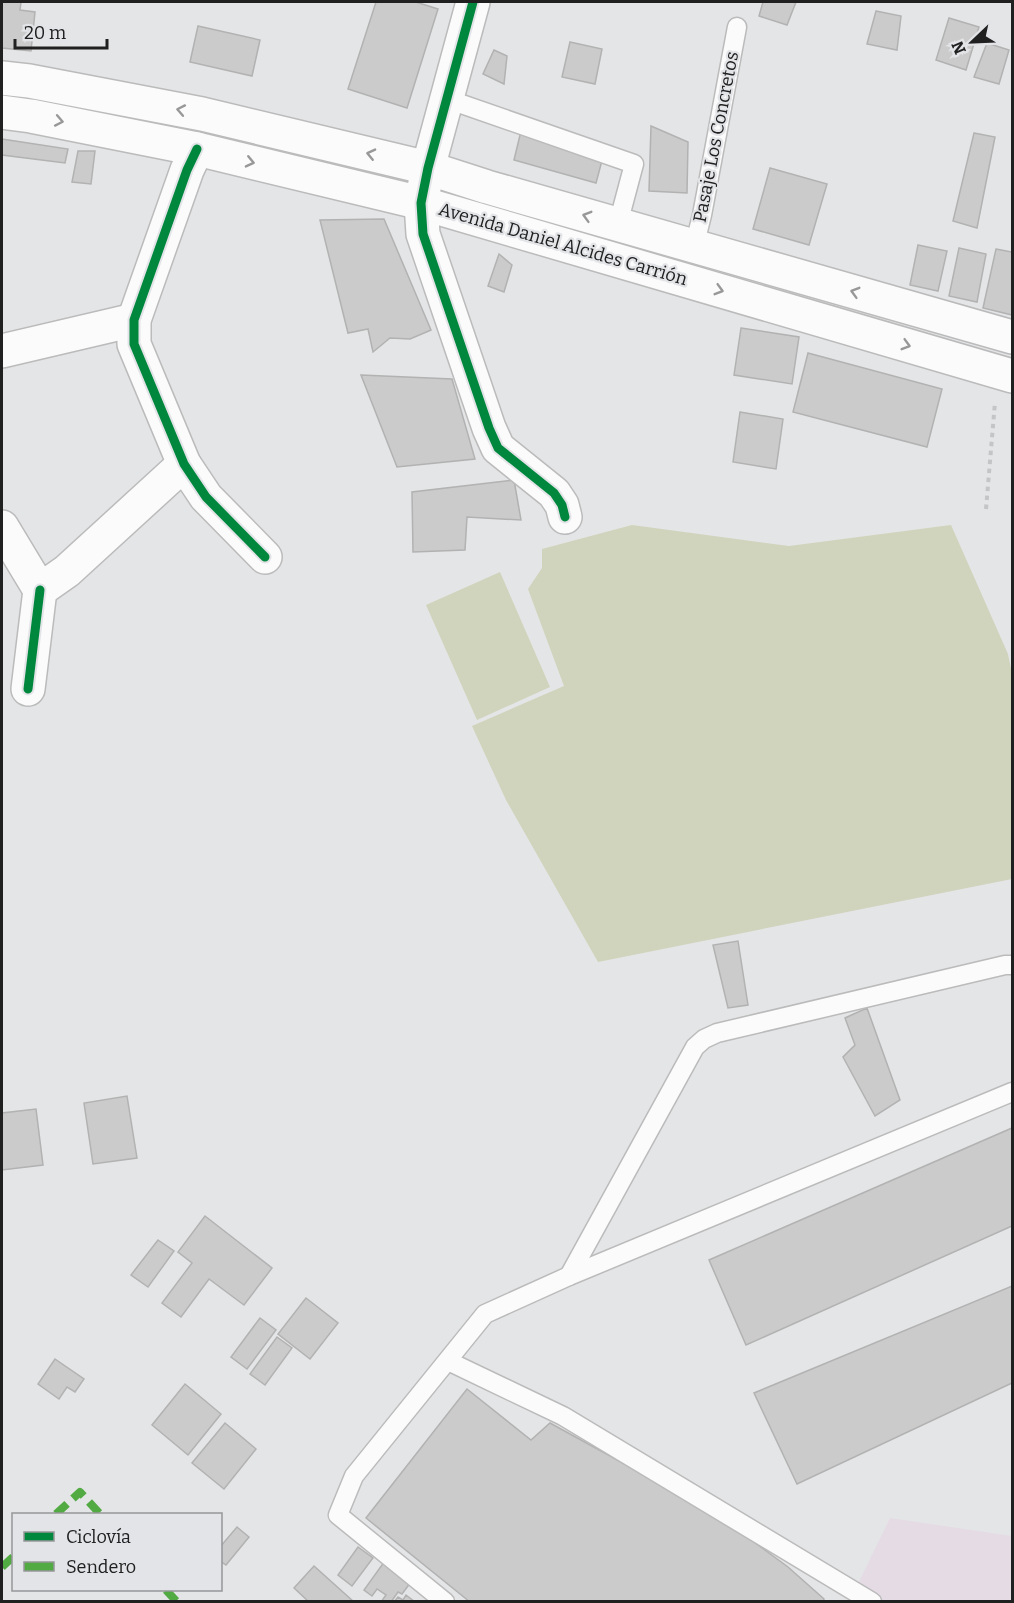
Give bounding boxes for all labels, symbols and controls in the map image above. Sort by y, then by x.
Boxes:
scale bar [15,12,106,50]
north arrow [942,12,1002,72]
text: 20 m [24,22,66,44]
text: N [947,38,970,57]
street label: Pasaje Los Concretos [689,50,743,224]
one-way arrow [177,104,187,117]
one-way arrow [54,114,64,127]
one-way arrow [366,149,376,162]
one-way arrow [245,154,255,167]
street label: Avenida Daniel Alcides Carrión [436,198,690,290]
one-way arrow [582,210,592,223]
one-way arrow [713,283,724,295]
one-way arrow [850,287,861,299]
one-way arrow [900,338,911,350]
legend [12,1513,222,1591]
text: Ciclovía [66,1526,131,1548]
text: Sendero [66,1556,136,1578]

